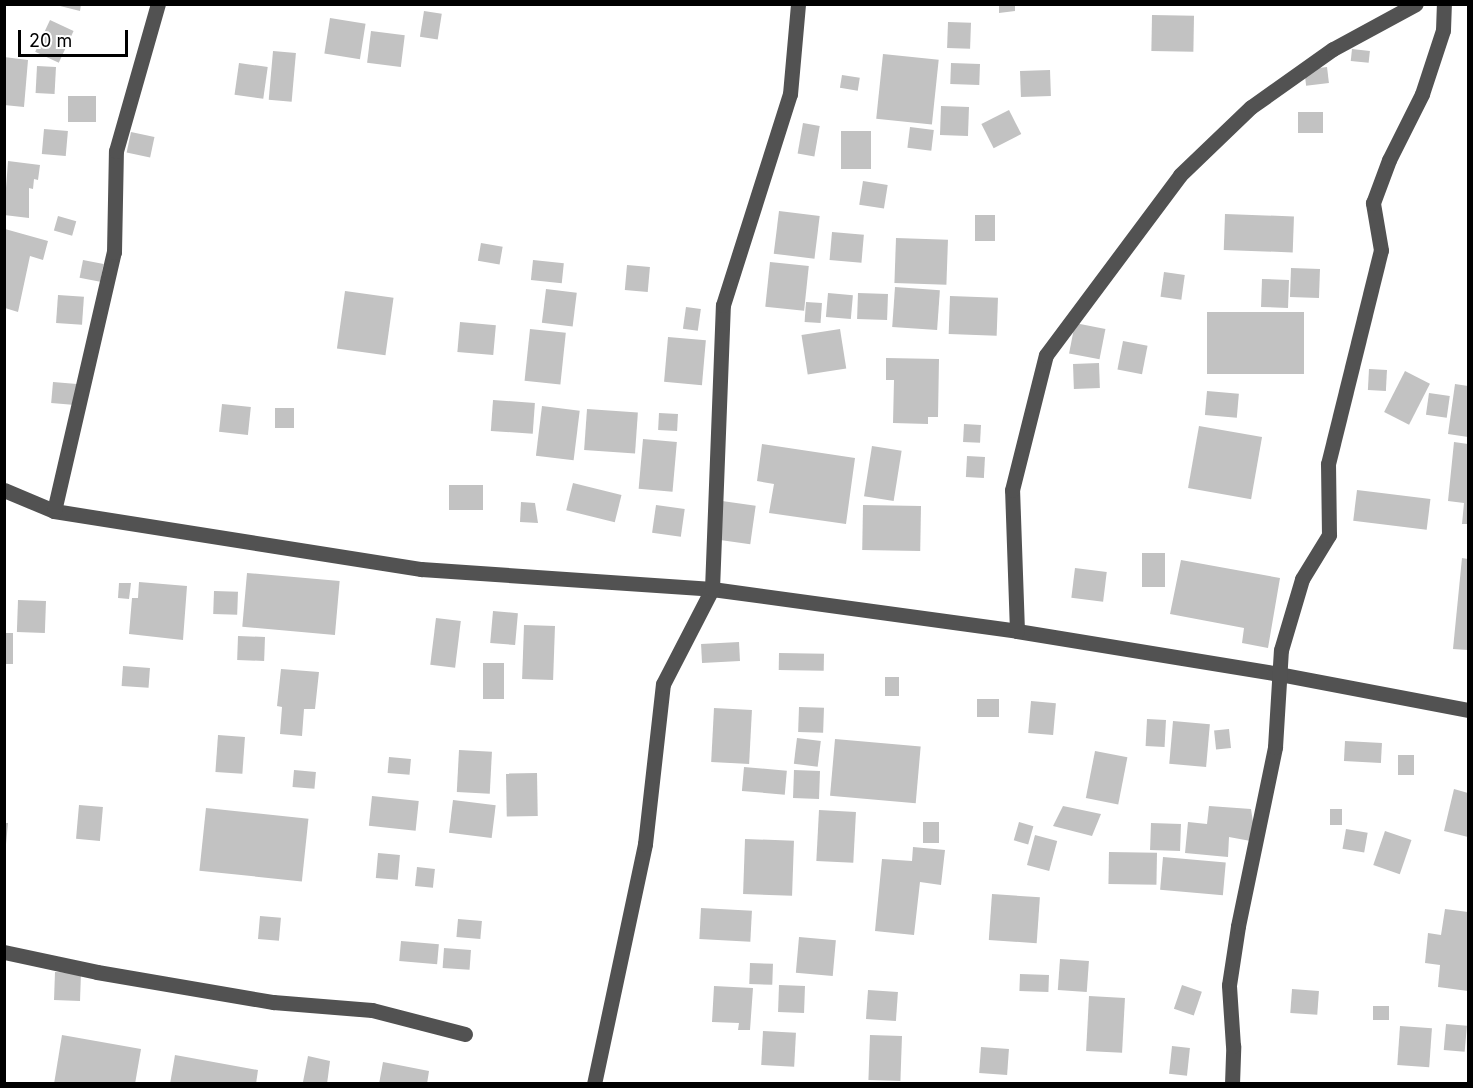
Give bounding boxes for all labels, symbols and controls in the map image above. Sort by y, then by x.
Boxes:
scale bar [21,18,130,56]
text: 20 m [29,30,72,51]

